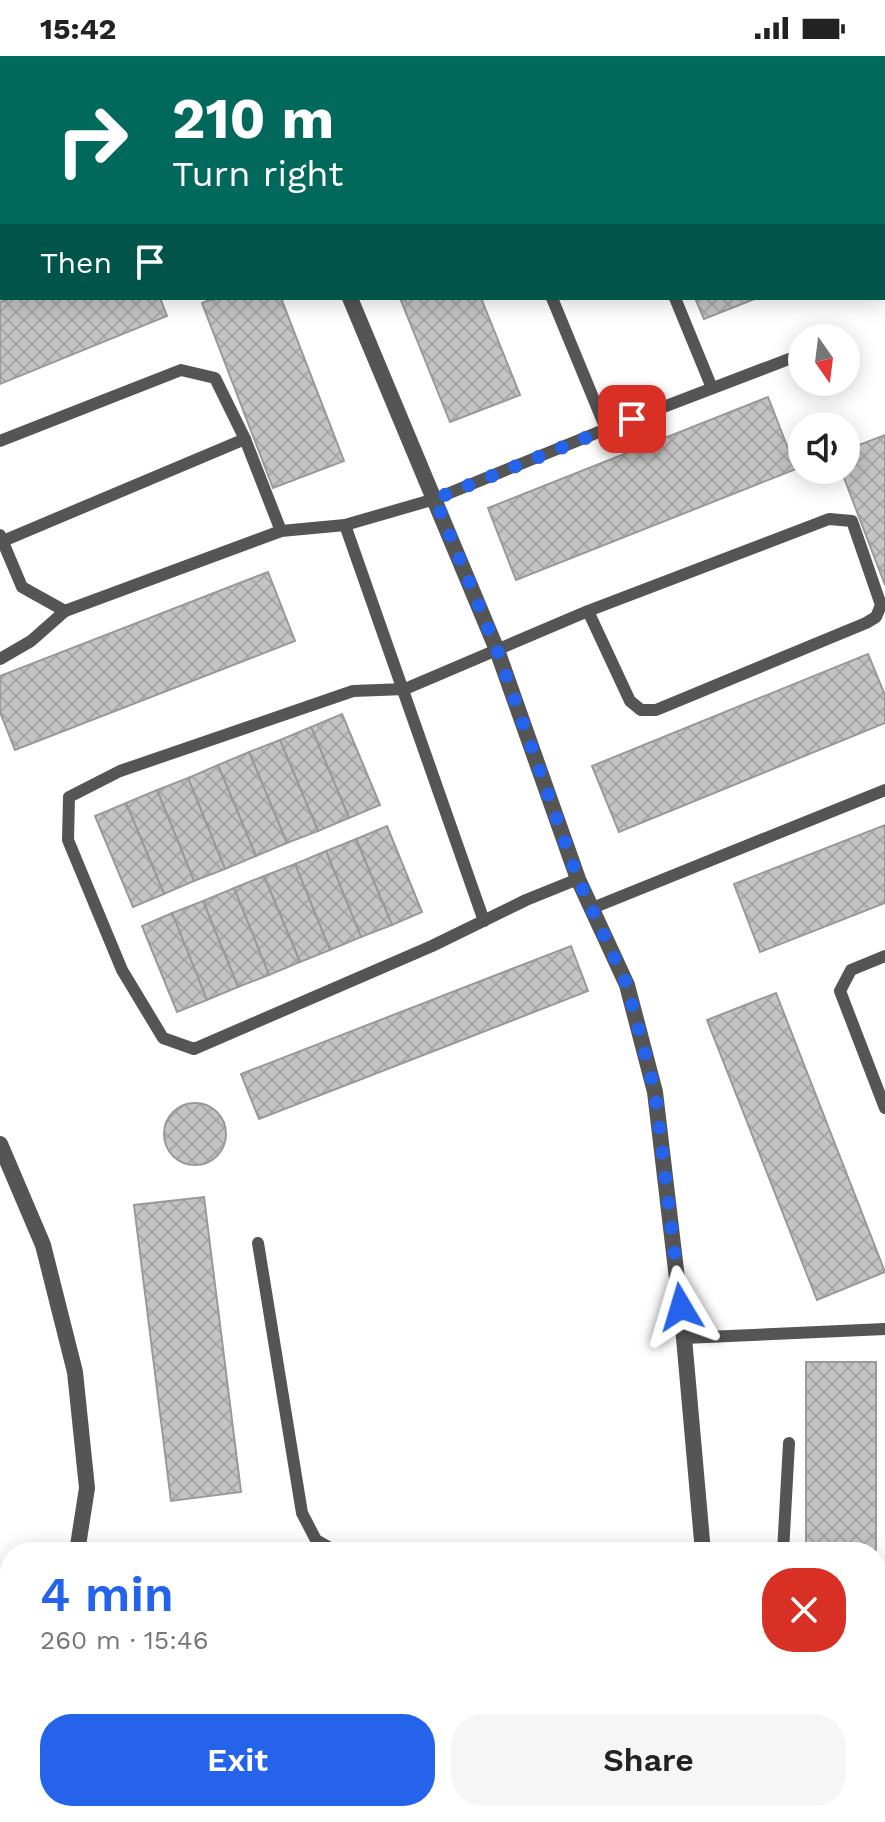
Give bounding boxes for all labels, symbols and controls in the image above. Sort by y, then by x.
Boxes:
text: 15:42 [40,11,116,46]
text: 210 m [172,86,334,152]
icon: right [40,88,144,192]
text: Turn right [172,153,343,195]
icon: arrive [128,240,172,284]
text: Then [40,245,112,280]
north arrow [788,324,860,396]
map controls [788,324,860,484]
pin [598,385,666,453]
icon: arrive [610,397,654,441]
button: sound [788,412,860,484]
position arrow [639,1265,723,1349]
text: 4 min [40,1566,174,1623]
button: close [762,1568,846,1652]
text: 260 m · 15:46 [40,1625,209,1655]
button: Exit [40,1714,435,1806]
button: Share [451,1714,846,1806]

